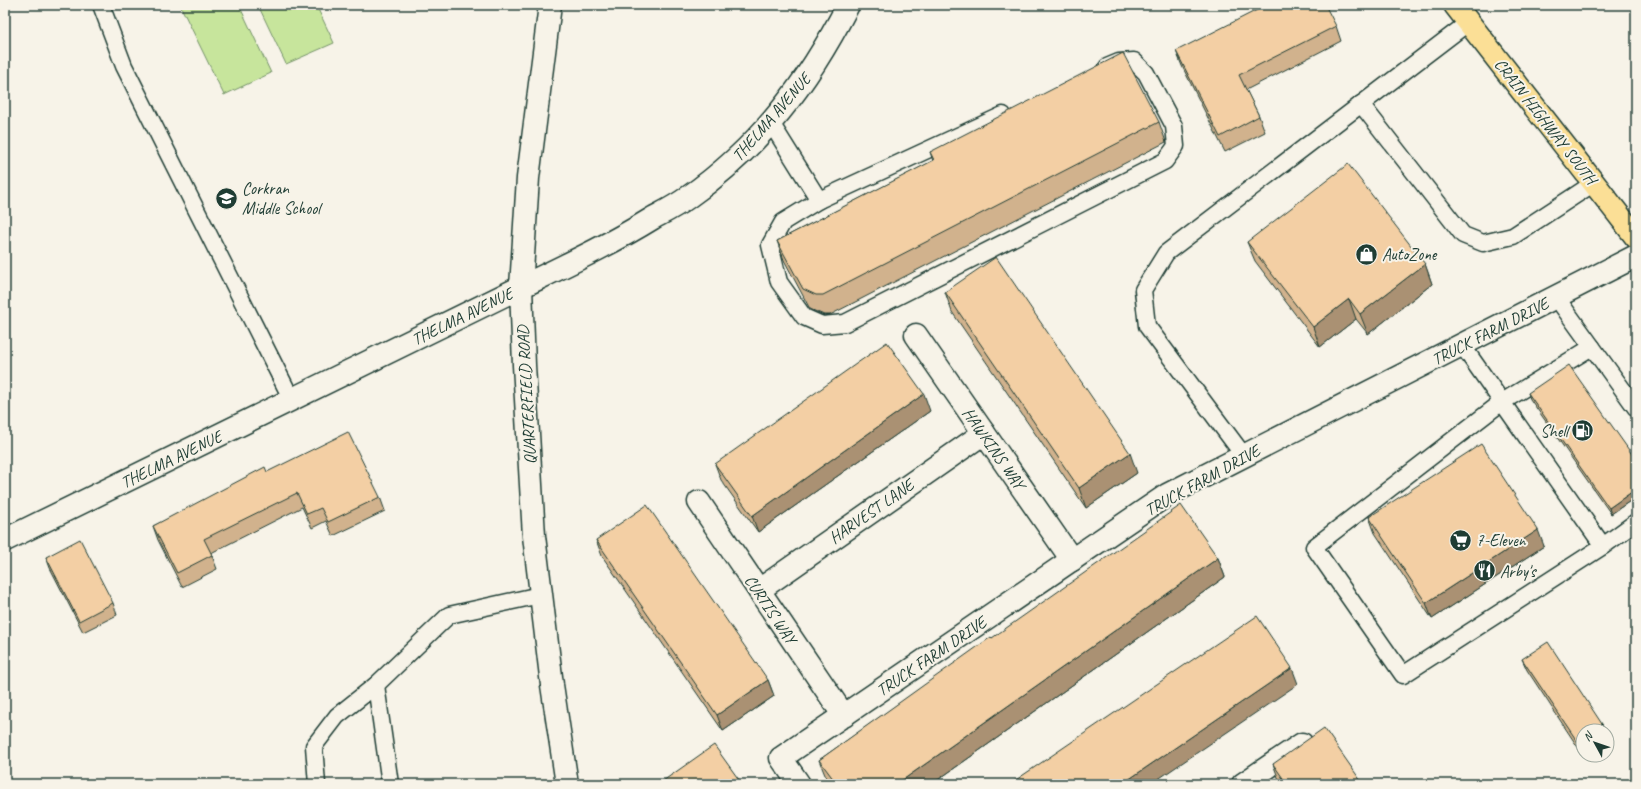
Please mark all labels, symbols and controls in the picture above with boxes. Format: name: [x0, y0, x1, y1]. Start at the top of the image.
street label: CRAIN HIGHWAY SOUTH: [1490, 54, 1603, 190]
street label: THELMA AVENUE: [727, 67, 817, 166]
place label: Corkran Middle School: [242, 178, 323, 219]
school or university icon: Corkran Middle School: [214, 185, 240, 211]
shop icon: AutoZone: [1353, 241, 1379, 267]
place label: AutoZone: [1382, 244, 1438, 265]
street label: THELMA AVENUE: [408, 282, 519, 350]
street label: TRUCK FARM DRIVE: [1428, 292, 1554, 370]
street label: QUARTERFIELD ROAD: [512, 323, 541, 465]
street label: HAWKINS WAY: [958, 403, 1031, 496]
fuel station icon: Shell: [1570, 418, 1596, 444]
place label: Shell: [1540, 421, 1571, 442]
street label: THELMA AVENUE: [117, 425, 228, 493]
street label: TRUCK FARM DRIVE: [1141, 439, 1265, 521]
street label: HARVEST LANE: [825, 473, 919, 548]
supermarket icon: 7-Eleven: [1447, 527, 1473, 553]
place label: 7-Eleven: [1476, 530, 1527, 551]
restaurant icon: Arby's: [1472, 558, 1498, 584]
place label: Arby's: [1500, 561, 1538, 582]
street label: CURTIS WAY: [740, 571, 803, 650]
street label: TRUCK FARM DRIVE: [872, 611, 992, 701]
north arrow: [1575, 723, 1615, 763]
text: N: [1580, 728, 1596, 744]

